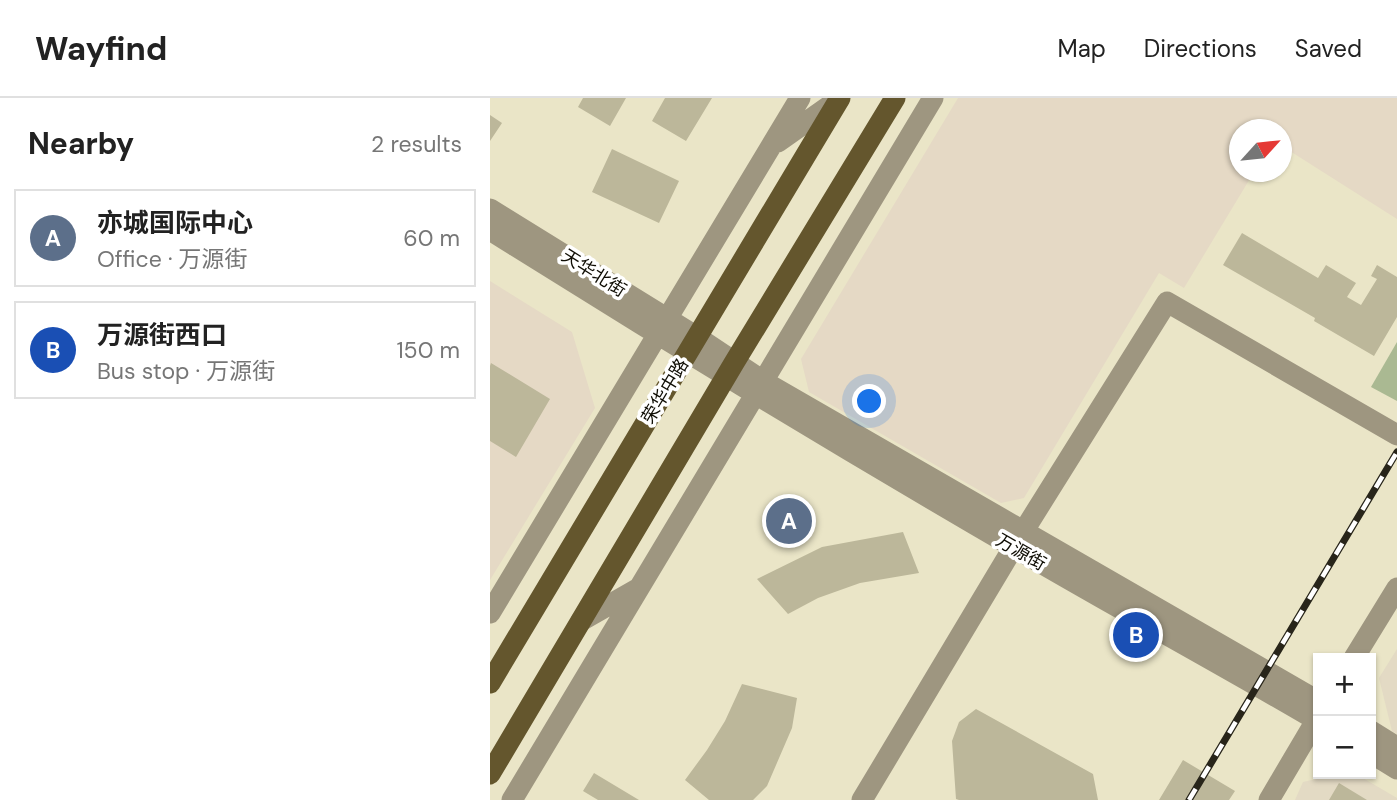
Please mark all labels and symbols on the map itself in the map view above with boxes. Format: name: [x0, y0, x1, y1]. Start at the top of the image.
north arrow: [1229, 119, 1292, 182]
street label: 天华北街: [557, 244, 631, 302]
street label: 荣华中路: [636, 354, 694, 428]
your location: [852, 384, 886, 418]
pin: A: [766, 495, 812, 547]
street label: 万源街: [992, 528, 1050, 576]
pin: B: [1113, 609, 1159, 661]

